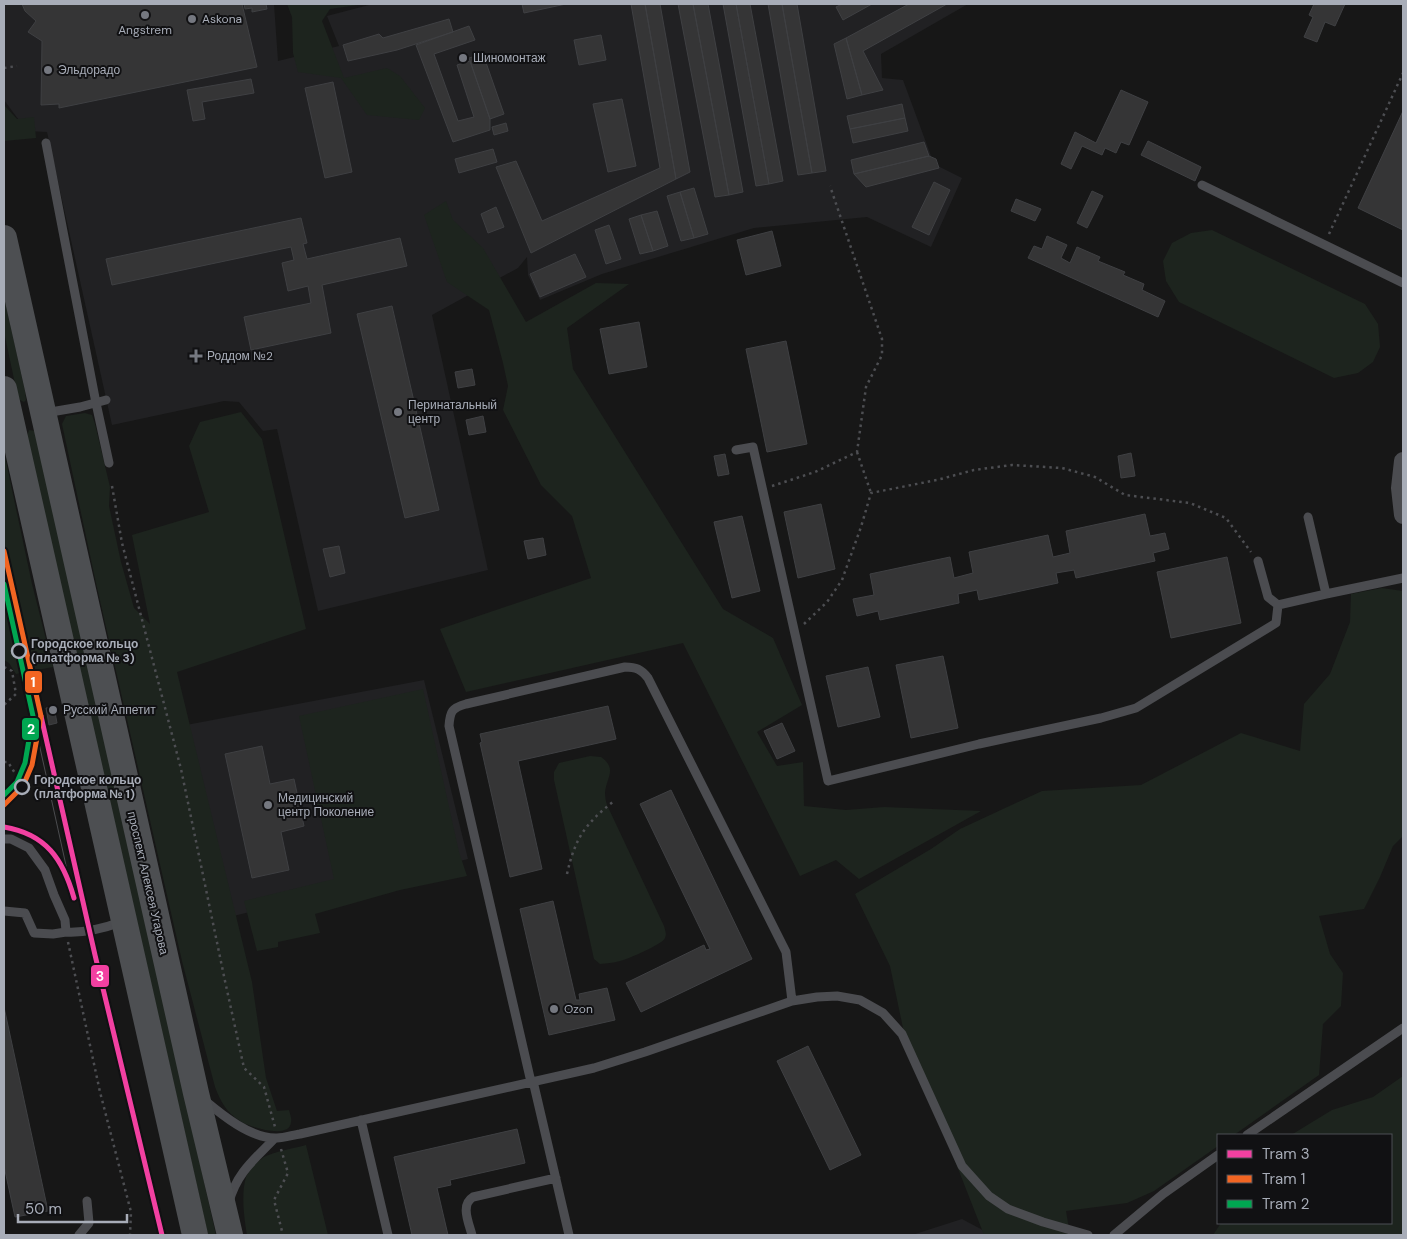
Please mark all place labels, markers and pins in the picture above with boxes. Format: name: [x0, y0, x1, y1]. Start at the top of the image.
marker: Angstrem: [139, 9, 151, 21]
place label: Askona: [202, 11, 242, 27]
marker: Askona: [186, 13, 198, 25]
place label: Angstrem: [118, 22, 172, 38]
place label: Шиномонтаж: [473, 50, 546, 66]
marker: Шиномонтаж: [457, 52, 469, 64]
place label: Эльдорадо: [58, 62, 121, 78]
marker: Эльдорадо: [42, 64, 54, 76]
place label: Роддом №2: [207, 348, 273, 364]
marker: Роддом №2: [189, 349, 203, 363]
place label: Перинатальный центр: [408, 397, 497, 427]
marker: Перинатальный центр: [392, 406, 404, 418]
place label: Городское кольцо (платформа № 3): [31, 636, 138, 666]
marker: Городское кольцо (платформа № 3): [11, 643, 27, 659]
place label: Русский Аппетит: [63, 702, 156, 718]
marker: Русский Аппетит: [47, 704, 59, 716]
place label: Городское кольцо (платформа № 1): [34, 772, 141, 802]
marker: Городское кольцо (платформа № 1): [14, 779, 30, 795]
place label: Медицинский центр Поколение: [278, 790, 375, 820]
marker: Медицинский центр Поколение: [262, 799, 274, 811]
place label: Ozon: [564, 1001, 593, 1017]
marker: Ozon: [548, 1003, 560, 1015]

